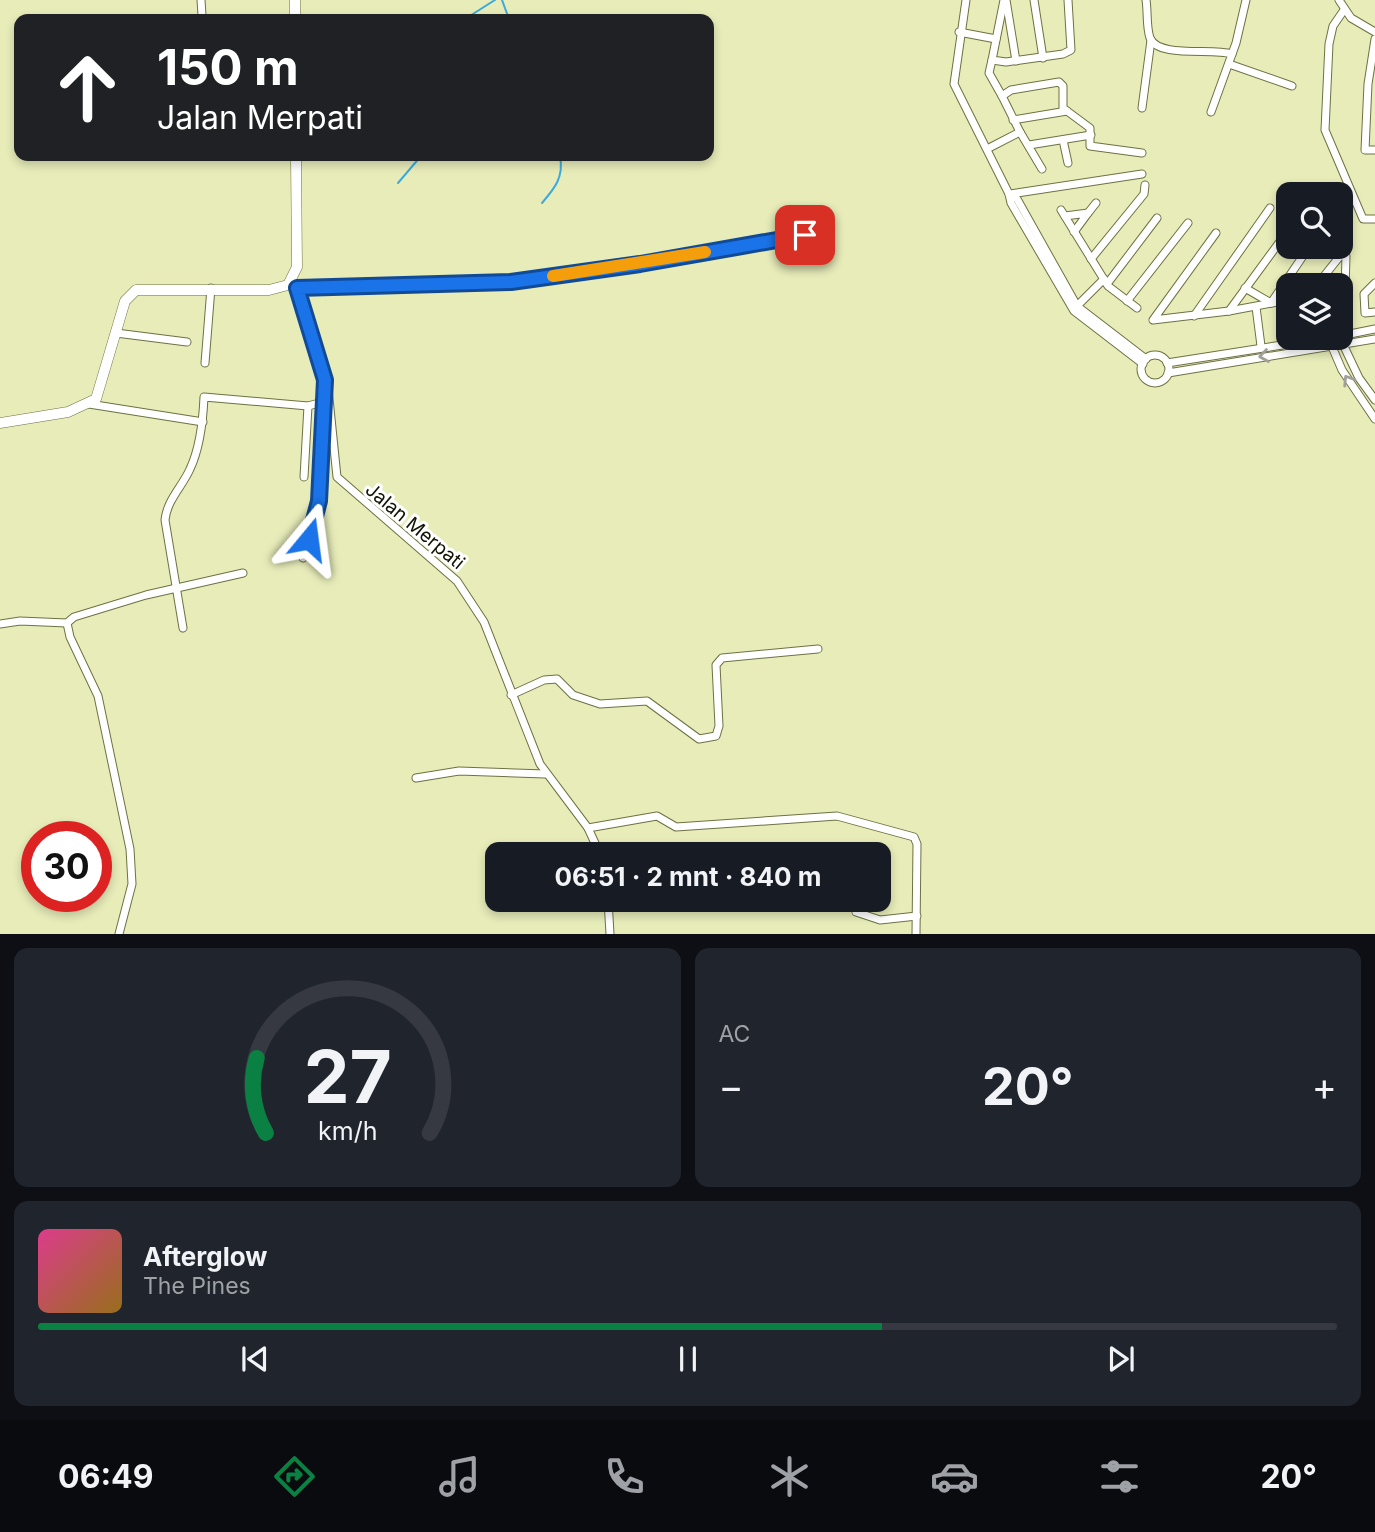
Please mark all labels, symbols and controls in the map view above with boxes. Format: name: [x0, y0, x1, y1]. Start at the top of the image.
text: 150 m: [157, 38, 299, 97]
icon: ahead: [42, 42, 133, 133]
text: Jalan Merpati: [157, 98, 363, 137]
map controls: [1276, 182, 1353, 350]
button: search: [1276, 182, 1353, 259]
pin: [775, 205, 835, 265]
icon: arrive: [786, 216, 824, 254]
button: layers: [1276, 273, 1353, 350]
one-way arrow: [1258, 348, 1270, 363]
one-way arrow: [1344, 375, 1357, 388]
street label: Jalan Merpati: [361, 478, 469, 574]
position arrow: [272, 502, 346, 576]
speed limit sign: 30: [21, 821, 112, 912]
text: 06:51 · 2 mnt · 840 m: [555, 861, 821, 892]
text: AC: [719, 1020, 750, 1048]
text: 27: [303, 1033, 391, 1122]
text: 20°: [982, 1055, 1074, 1118]
text: −: [719, 1063, 744, 1109]
text: +: [1312, 1063, 1337, 1109]
text: km/h: [318, 1116, 377, 1146]
text: Afterglow: [143, 1241, 267, 1272]
text: The Pines: [143, 1272, 251, 1300]
icon: previous: [236, 1340, 274, 1378]
icon: pause: [669, 1340, 707, 1378]
icon: next: [1102, 1340, 1140, 1378]
icon: directions: [270, 1452, 319, 1501]
icon: music: [435, 1452, 484, 1501]
icon: phone: [600, 1452, 649, 1501]
icon: climate: [765, 1452, 814, 1501]
icon: car: [930, 1452, 979, 1501]
icon: filters: [1095, 1452, 1144, 1501]
text: 06:49: [58, 1457, 154, 1496]
text: 20°: [1260, 1457, 1317, 1496]

